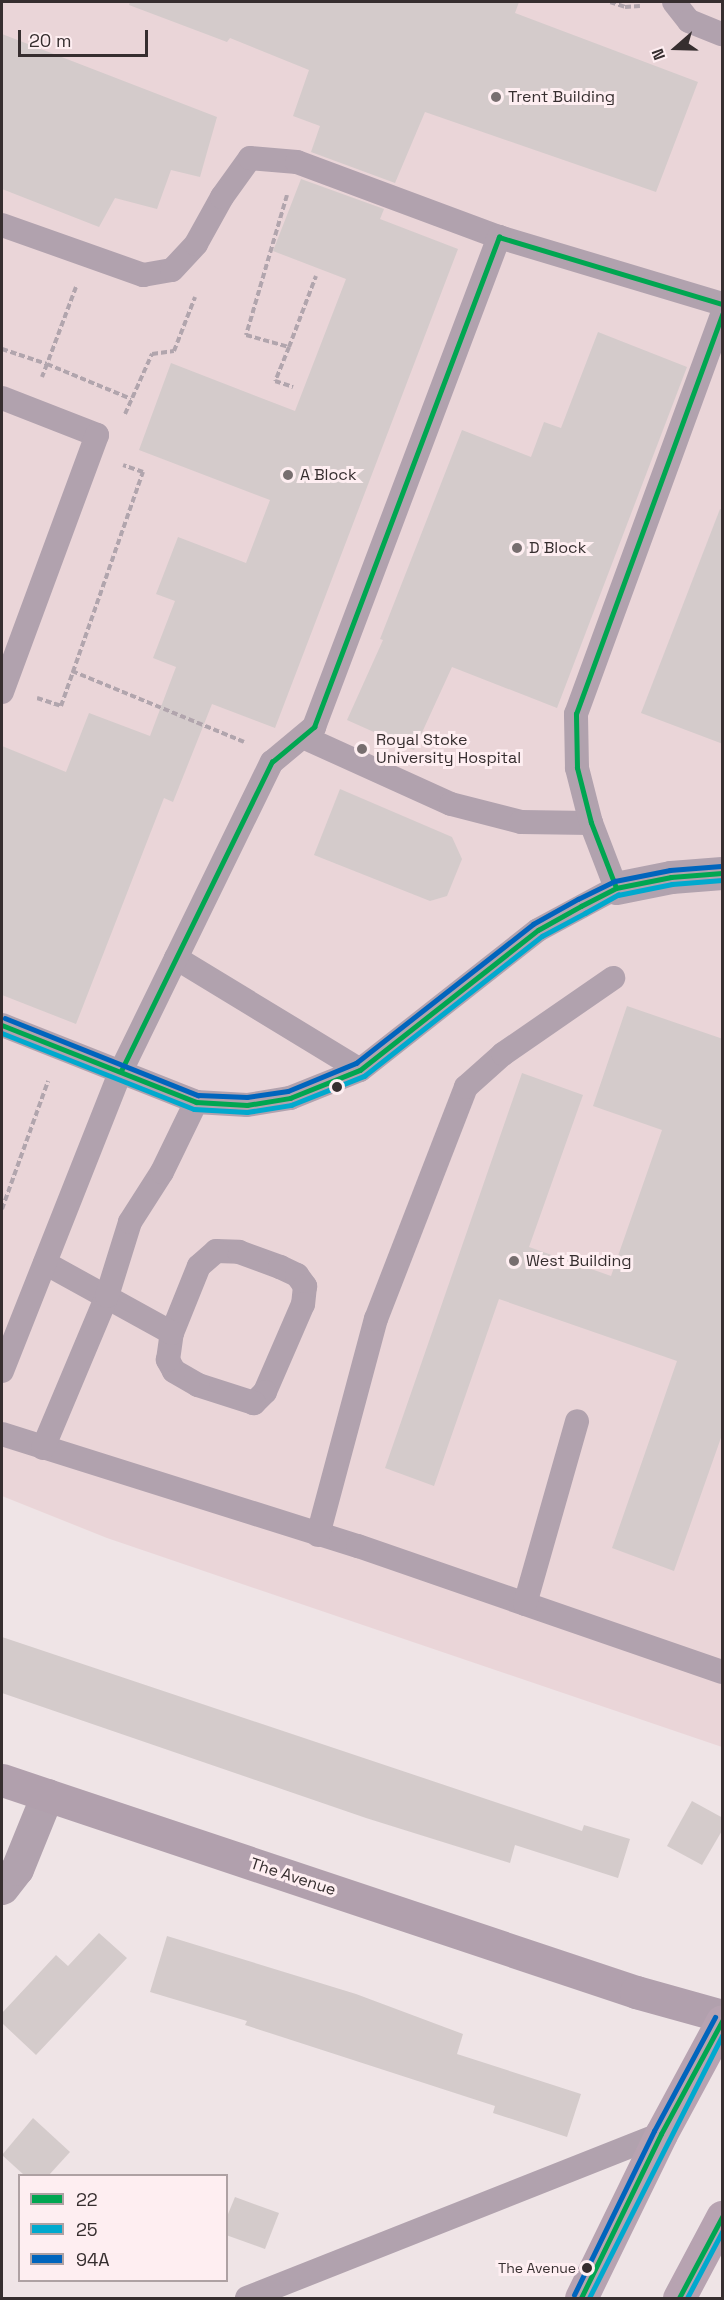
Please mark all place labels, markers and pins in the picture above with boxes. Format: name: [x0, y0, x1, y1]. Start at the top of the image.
place label: Trent Building: [508, 87, 615, 107]
marker: Trent Building: [489, 90, 503, 104]
place label: A Block: [300, 465, 357, 485]
marker: A Block: [281, 468, 295, 482]
place label: D Block: [529, 538, 586, 558]
marker: D Block: [510, 541, 524, 555]
place label: Royal Stoke University Hospital: [376, 730, 521, 768]
marker: Royal Stoke University Hospital: [353, 740, 371, 758]
unlabelled marker: [331, 1081, 343, 1093]
place label: West Building: [526, 1251, 631, 1271]
marker: West Building: [507, 1254, 521, 1268]
place label: The Avenue: [498, 2260, 576, 2276]
marker: The Avenue: [581, 2262, 593, 2274]

